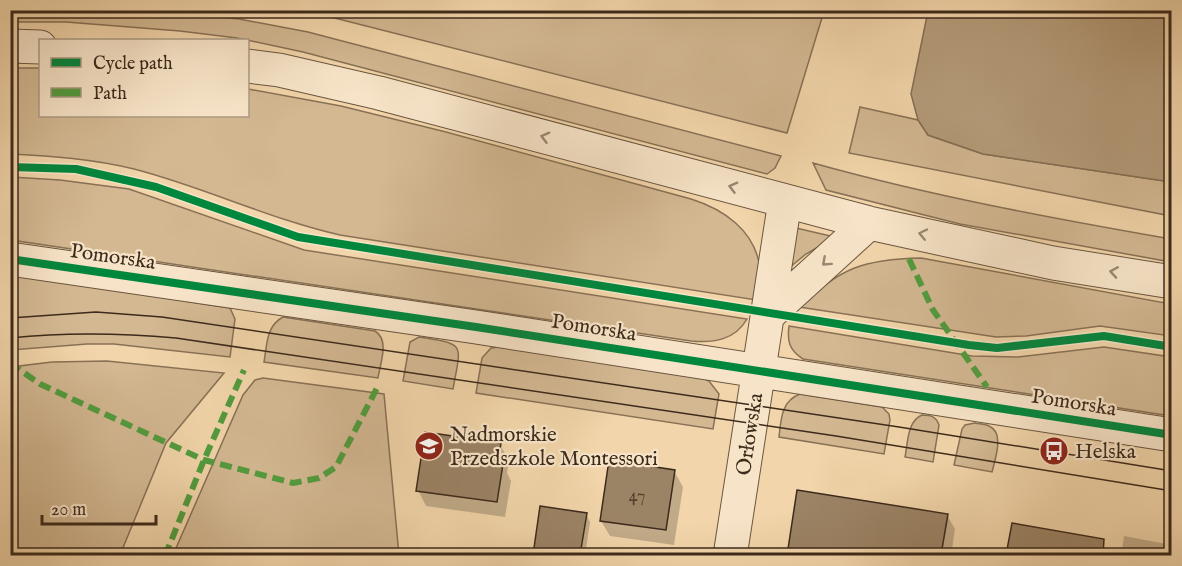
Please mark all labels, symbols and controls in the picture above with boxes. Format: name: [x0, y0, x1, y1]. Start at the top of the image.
legend: [39, 39, 249, 117]
text: Cycle path: [93, 53, 173, 76]
text: Path: [93, 83, 127, 106]
one-way arrow: [540, 132, 551, 144]
one-way arrow: [729, 182, 739, 194]
one-way arrow: [918, 228, 928, 241]
street label: Pomorska: [68, 238, 158, 277]
one-way arrow: [822, 255, 833, 266]
one-way arrow: [1109, 267, 1118, 279]
street label: Pomorska: [549, 308, 639, 349]
street label: Pomorska: [1029, 383, 1119, 424]
street label: Orłowska: [731, 390, 770, 477]
place label: Nadmorskie Przedszkole Montessori: [450, 422, 658, 473]
school or university icon: Nadmorskie Przedszkole Montessori: [413, 430, 445, 462]
bus stop icon: Helska: [1038, 435, 1070, 467]
place label: Helska: [1075, 439, 1137, 466]
house number: 47: [629, 485, 645, 508]
scale bar: [42, 488, 156, 526]
text: 20 m: [51, 499, 86, 522]

